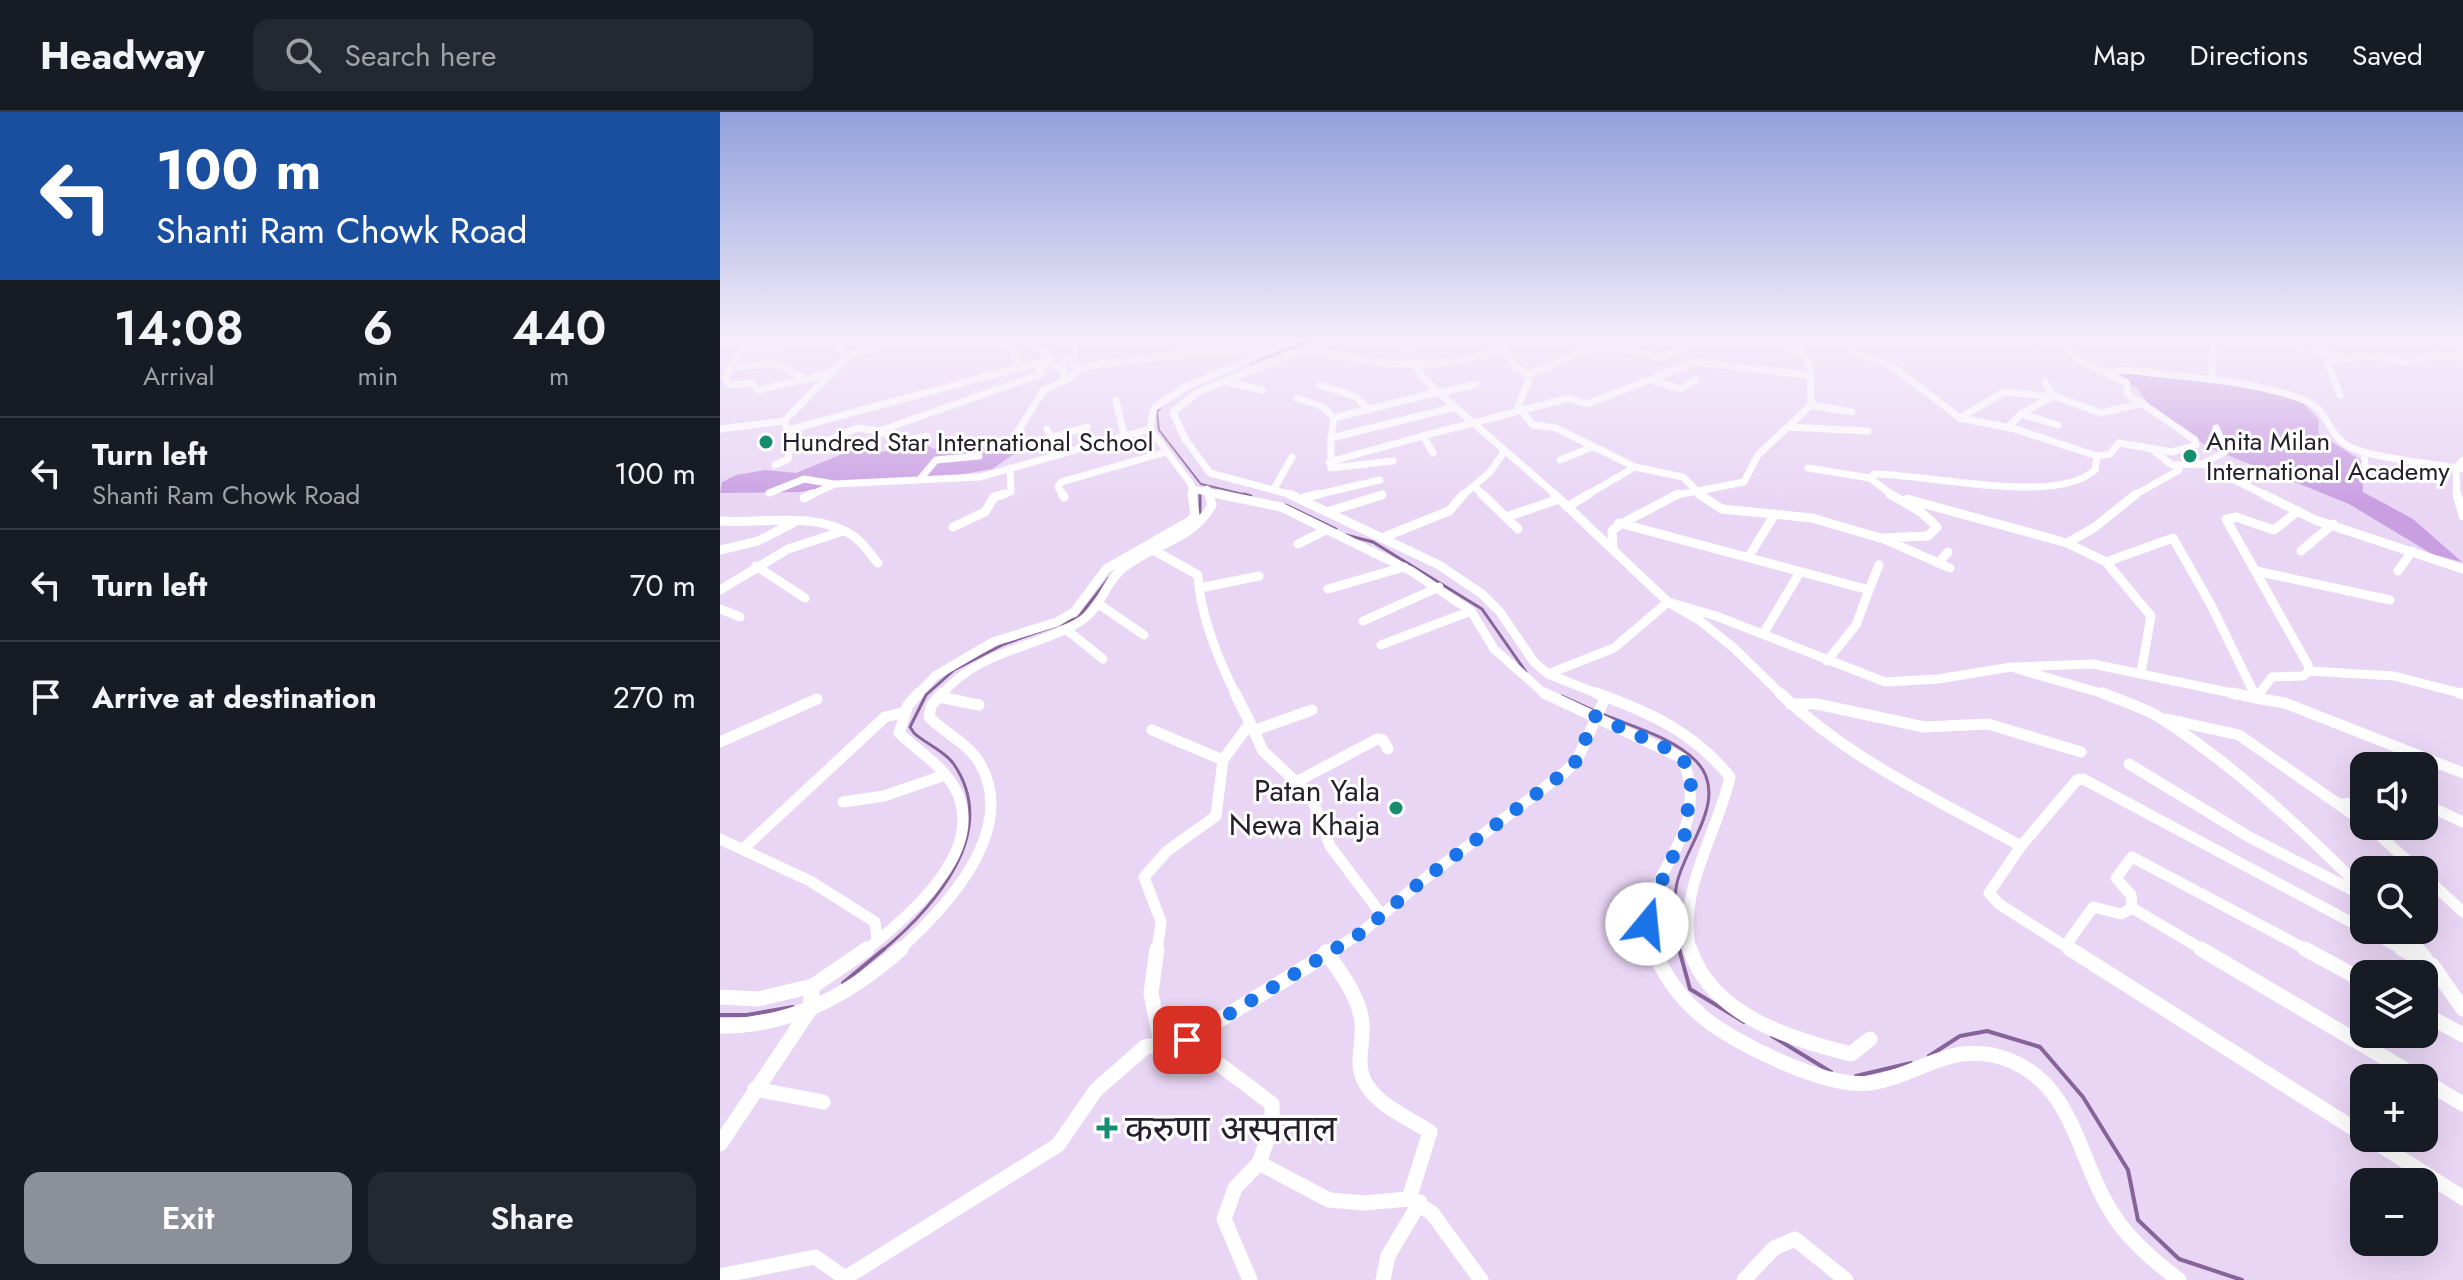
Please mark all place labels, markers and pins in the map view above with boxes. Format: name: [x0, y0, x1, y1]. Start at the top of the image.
place label: Anita Milan International Academy: [2206, 422, 2450, 490]
place label: Hundred Star International School: [782, 423, 1154, 461]
marker: Hundred Star International School: [757, 433, 775, 451]
marker: Anita Milan International Academy: [2181, 447, 2199, 465]
place label: Patan Yala Newa Khaja: [1229, 769, 1380, 846]
marker: Patan Yala Newa Khaja: [1387, 799, 1405, 817]
pin: [1153, 1006, 1221, 1074]
place label: करुणा अस्पताल: [1125, 1102, 1337, 1154]
marker: करुणा अस्पताल: [1096, 1117, 1118, 1139]

